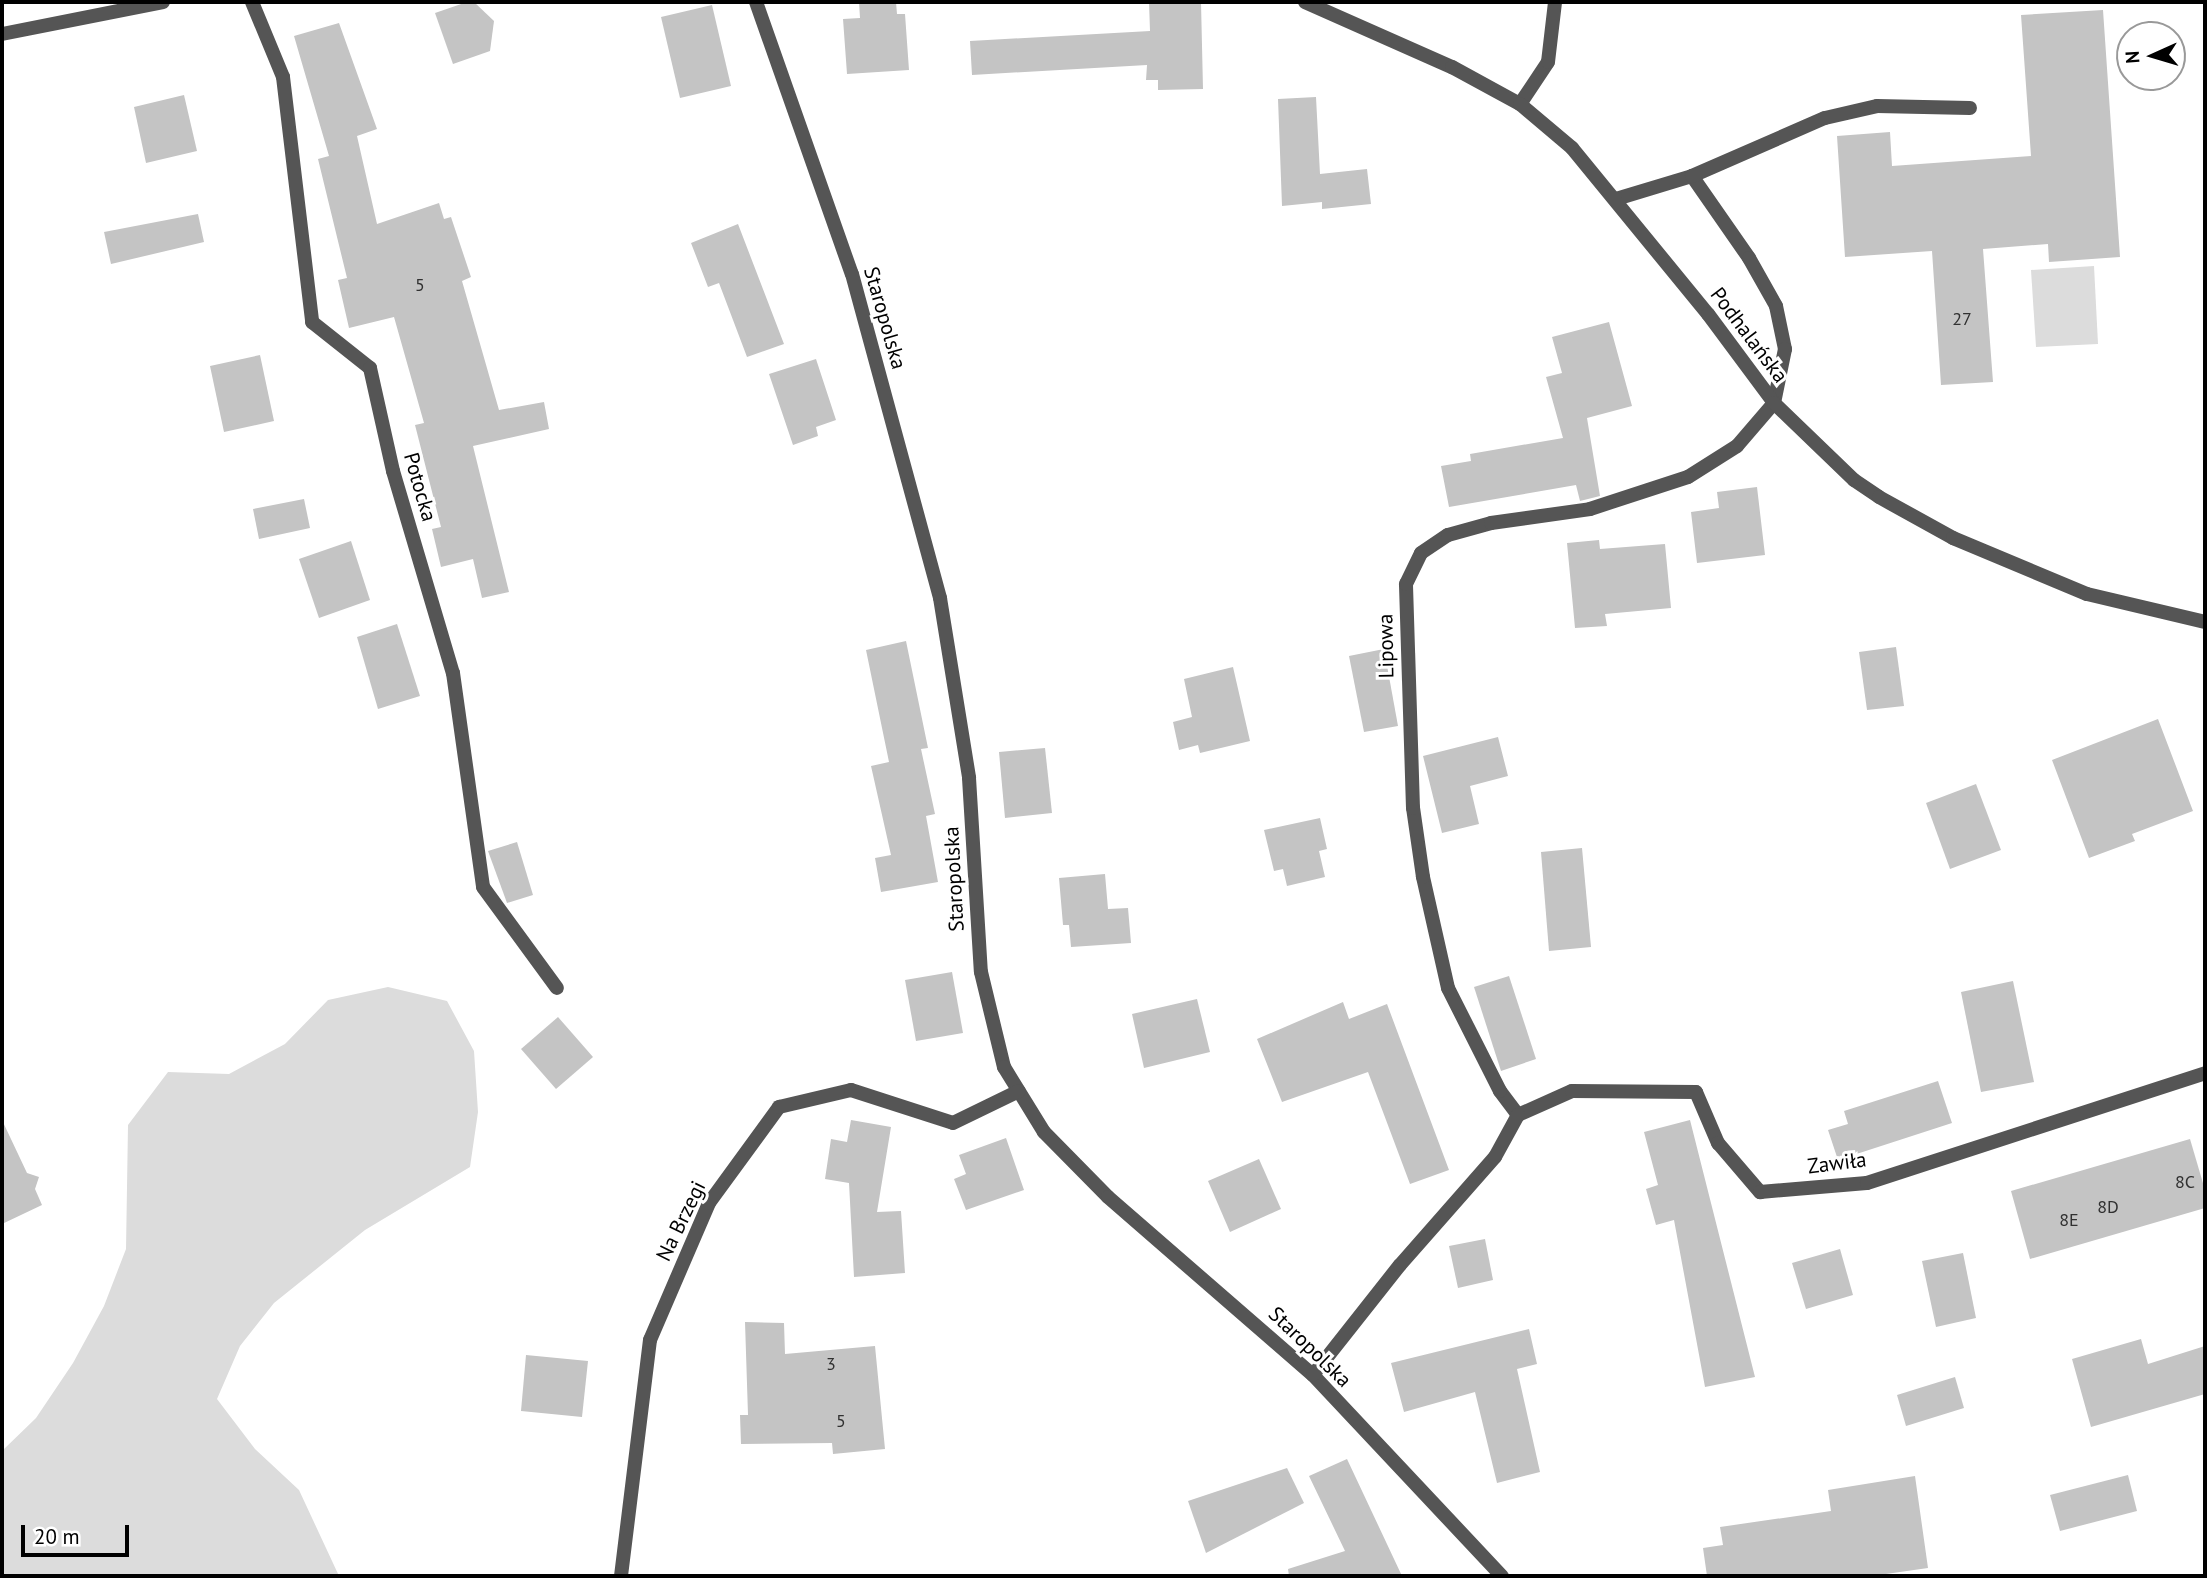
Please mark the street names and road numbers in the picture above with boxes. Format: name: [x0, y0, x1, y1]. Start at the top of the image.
street label: Staropolska: [858, 264, 912, 372]
street label: Podhalańska: [1705, 282, 1793, 388]
street label: Potocka: [398, 450, 442, 524]
street label: Lipowa: [1373, 613, 1399, 679]
street label: Staropolska: [939, 826, 969, 932]
street label: Zawiła: [1806, 1147, 1868, 1179]
street label: Na Brzegi: [651, 1177, 711, 1265]
street label: Staropolska: [1263, 1301, 1357, 1393]

